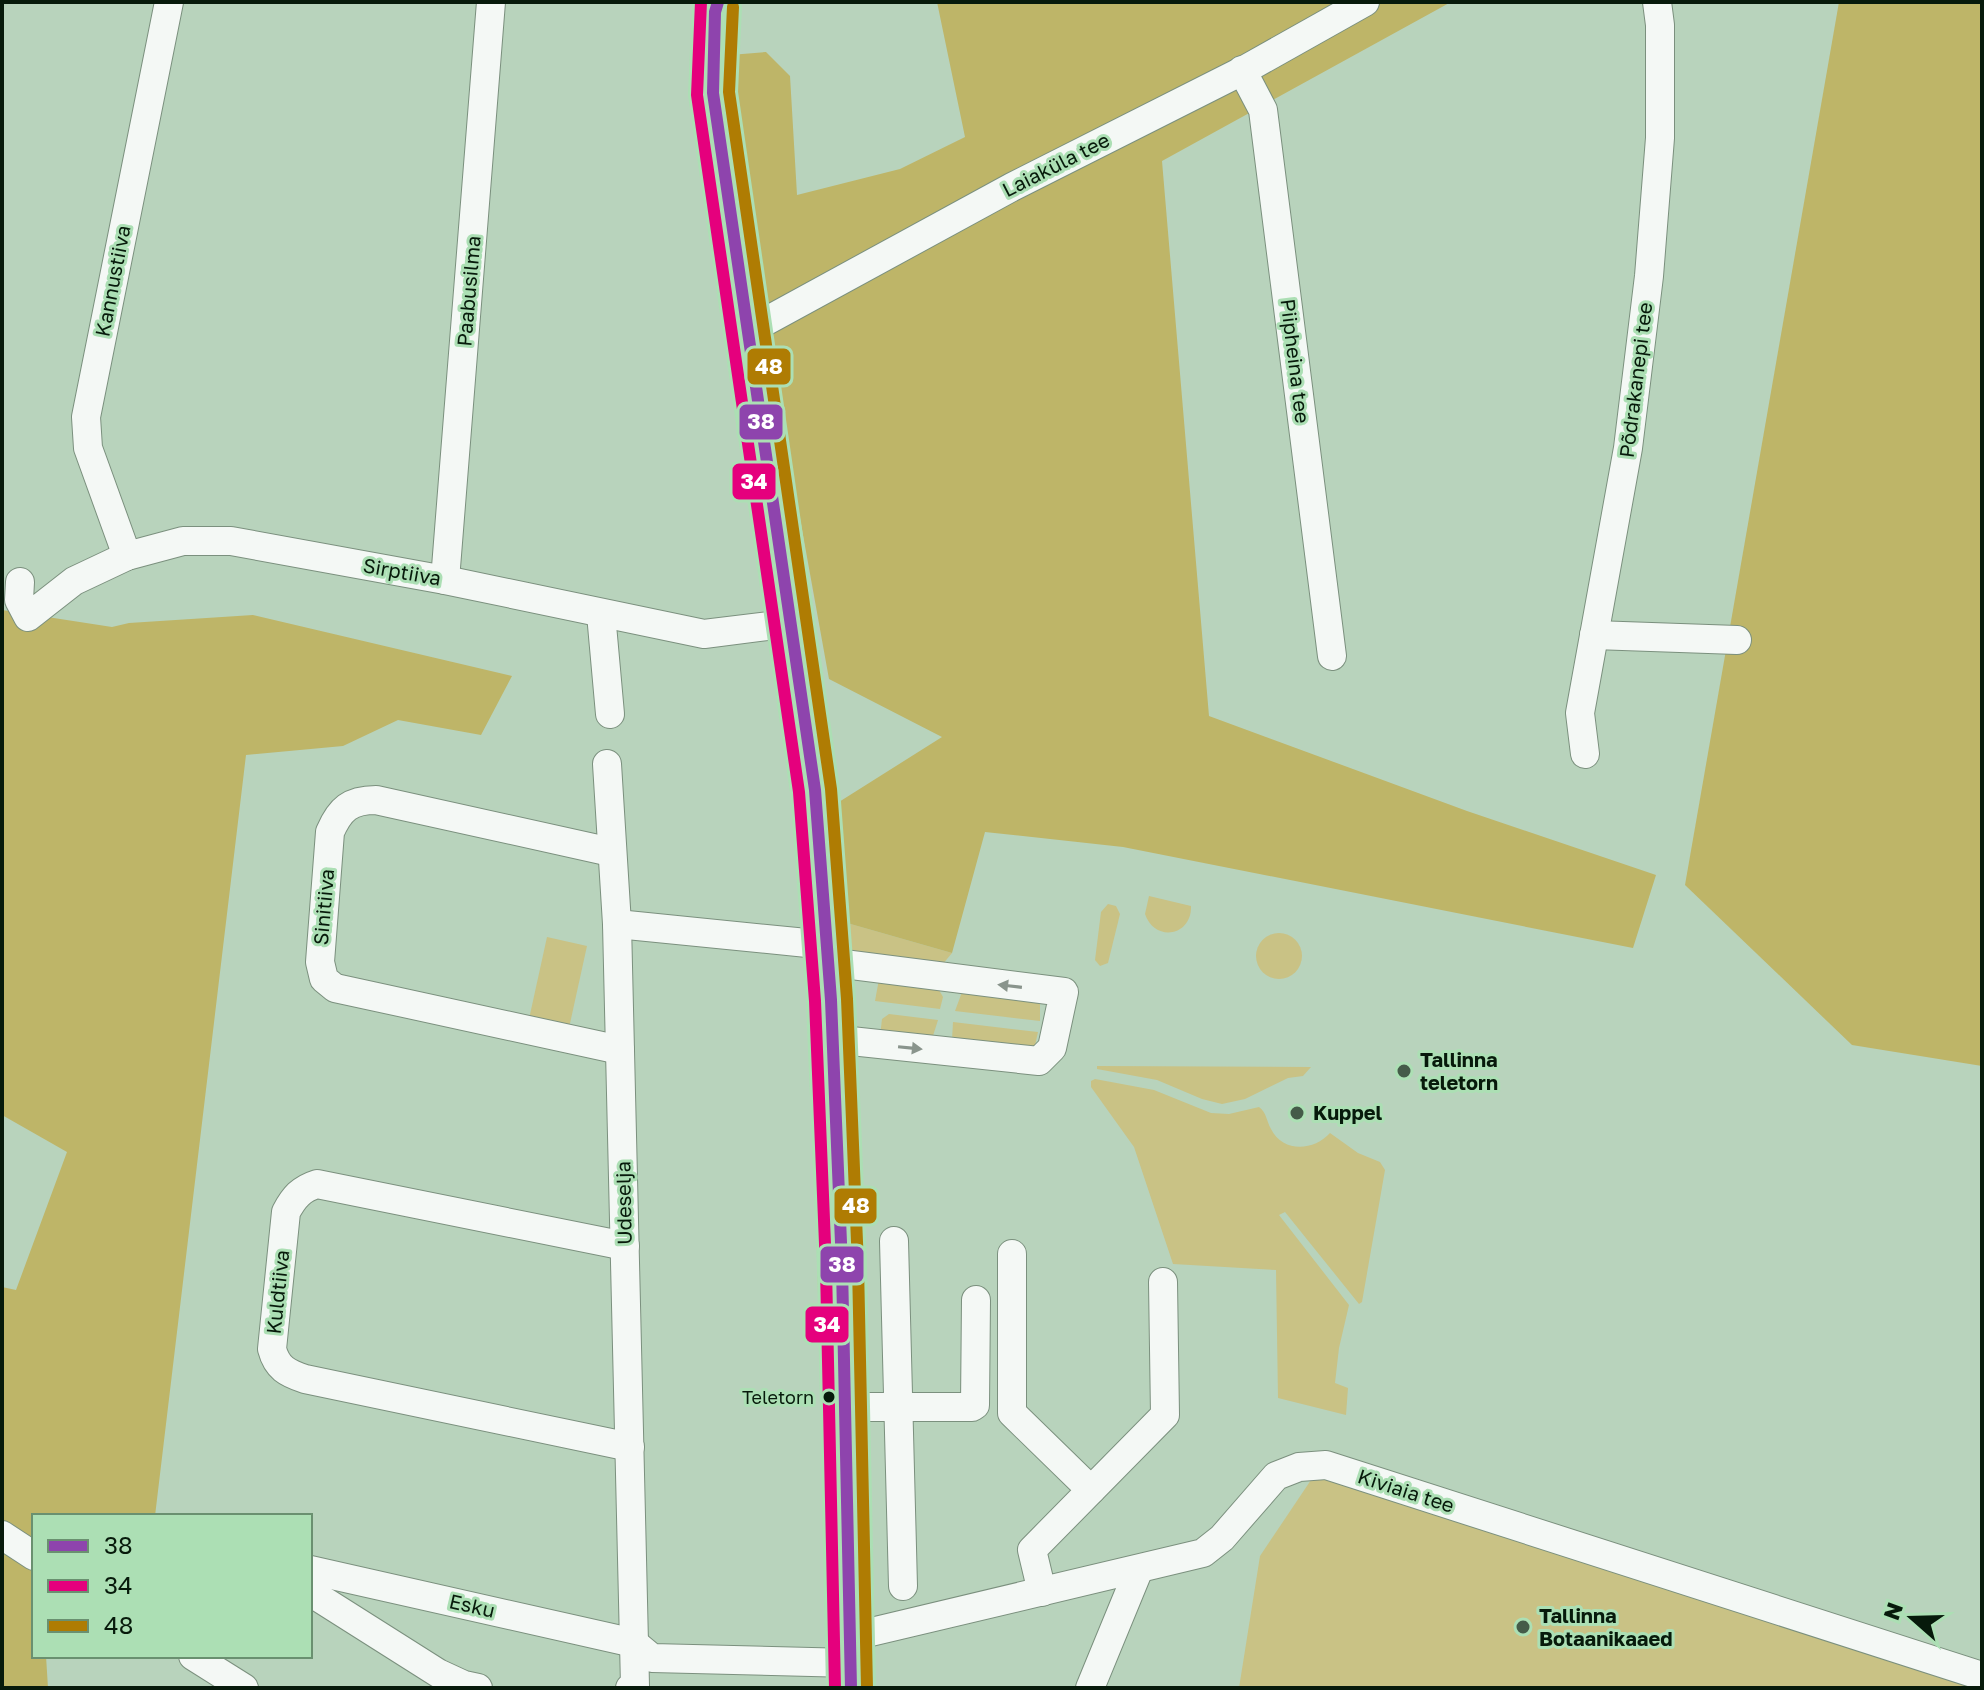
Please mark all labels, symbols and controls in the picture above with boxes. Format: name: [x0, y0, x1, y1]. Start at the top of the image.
street label: Laiaküla tee: [998, 127, 1113, 201]
street label: Kannustiiva: [89, 223, 135, 338]
street label: Paabusilma: [451, 234, 485, 347]
street label: Piipheina tee: [1276, 297, 1316, 424]
street label: Põdrakanepi tee: [1614, 301, 1656, 459]
line badge: 48: [746, 347, 792, 386]
text: 48: [755, 352, 783, 379]
line badge: 38: [738, 403, 784, 441]
text: 38: [747, 407, 775, 434]
line badge: 34: [731, 462, 777, 501]
text: 34: [740, 467, 768, 494]
street label: Sirptiiva: [361, 552, 443, 590]
street label: Sinitiiva: [308, 868, 338, 946]
one-way arrow: [997, 979, 1022, 992]
one-way arrow: [898, 1041, 923, 1054]
place label: Tallinna teletorn: [1420, 1047, 1498, 1094]
marker: Tallinna teletorn: [1395, 1062, 1413, 1080]
place label: Kuppel: [1313, 1100, 1382, 1124]
marker: Kuppel: [1288, 1104, 1306, 1122]
street label: Udeselja: [610, 1161, 636, 1245]
line badge: 48: [833, 1187, 878, 1225]
text: 48: [842, 1191, 870, 1218]
line badge: 38: [819, 1245, 865, 1284]
street label: Kuldtiiva: [261, 1249, 293, 1335]
text: 38: [828, 1250, 856, 1277]
line badge: 34: [804, 1305, 850, 1344]
text: 34: [813, 1310, 841, 1337]
place label: Teletorn: [742, 1386, 814, 1408]
marker: Teletorn: [821, 1389, 837, 1405]
street label: Kiviaia tee: [1355, 1463, 1458, 1517]
legend: [32, 1514, 312, 1658]
text: 38: [104, 1530, 133, 1559]
text: 34: [104, 1570, 133, 1599]
north arrow: [1872, 1578, 1952, 1658]
street label: Esku: [447, 1588, 497, 1622]
text: N: [1877, 1599, 1908, 1623]
place label: Tallinna Botaanikaaed: [1539, 1603, 1672, 1650]
text: 48: [104, 1610, 133, 1639]
marker: Tallinna Botaanikaaed: [1514, 1618, 1532, 1636]

